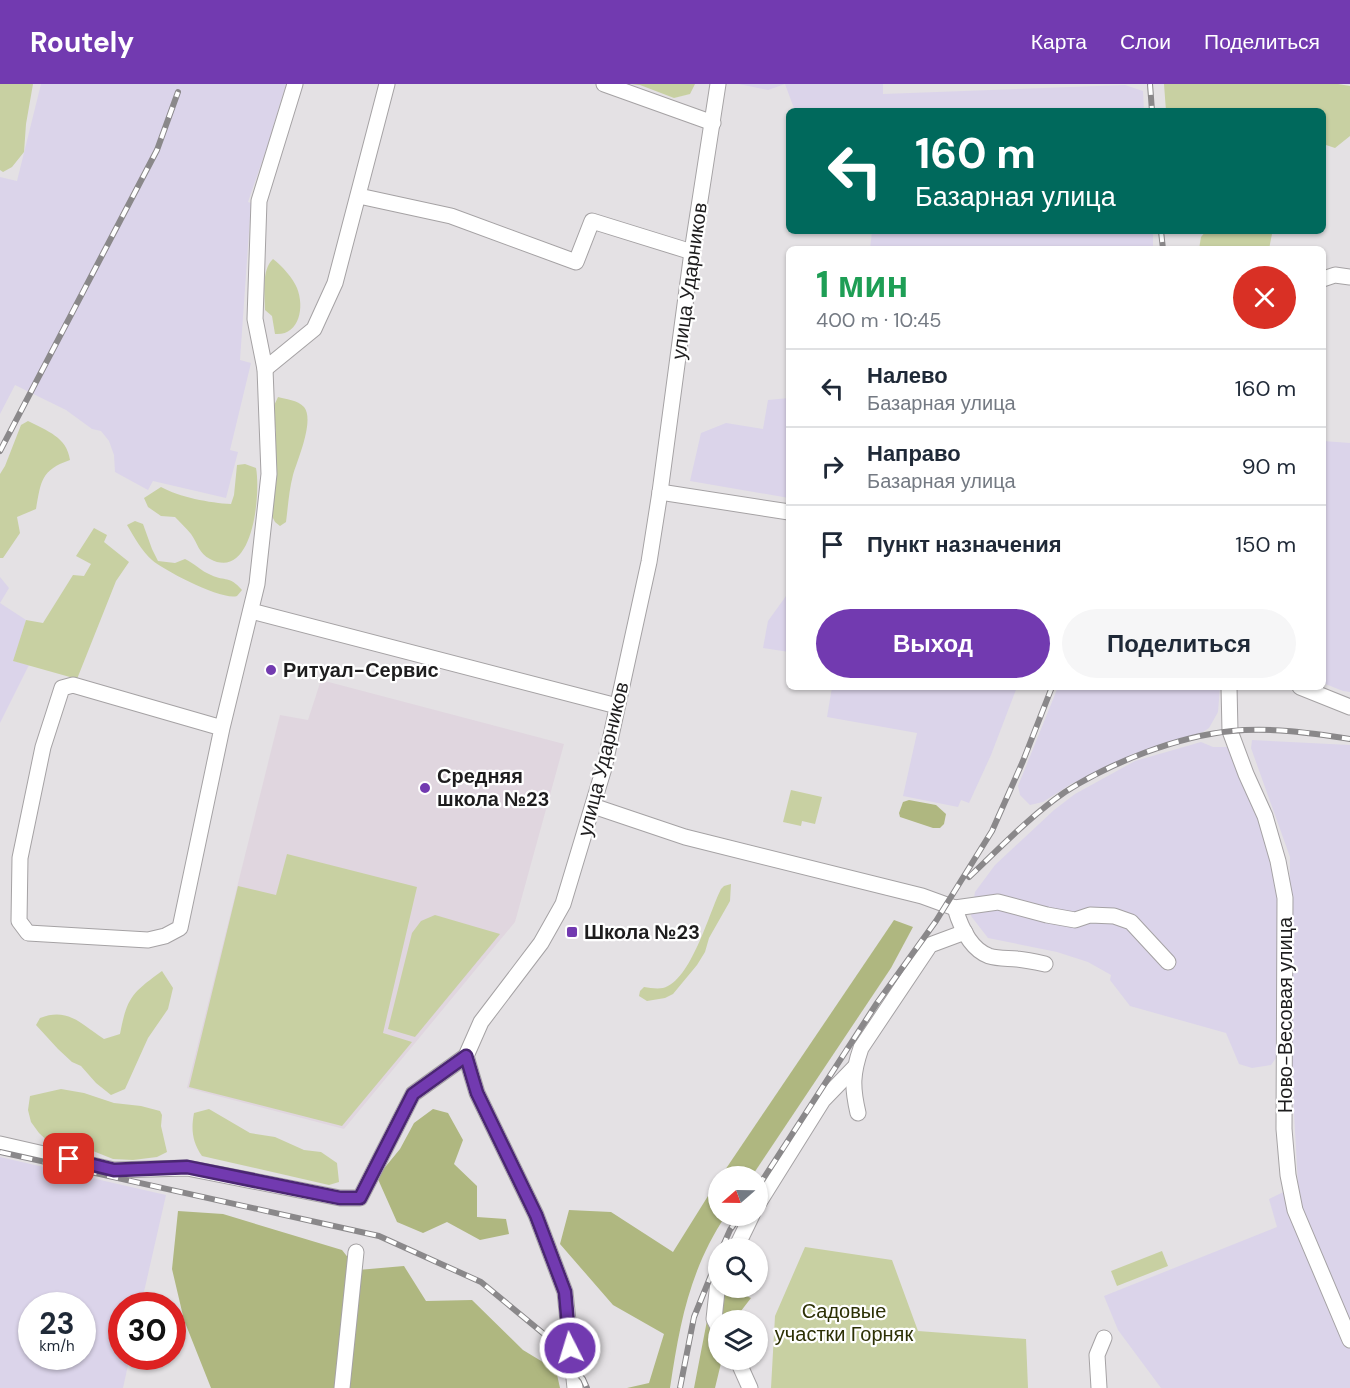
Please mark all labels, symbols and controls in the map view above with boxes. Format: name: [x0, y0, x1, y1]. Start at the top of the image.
text: Routely: [30, 24, 134, 61]
text: Карта: [1031, 28, 1087, 56]
text: Слои: [1120, 28, 1171, 56]
text: Поделиться: [1204, 28, 1320, 56]
text: 160 m: [915, 126, 1036, 181]
icon: left: [816, 132, 894, 210]
text: Базарная улица: [915, 179, 1116, 214]
street label: улица Ударников: [665, 201, 713, 361]
text: 1 мин: [816, 261, 908, 308]
button: close: [1233, 266, 1296, 329]
text: 400 m · 10:45: [816, 307, 942, 333]
text: Налево: [867, 361, 948, 390]
icon: left: [816, 372, 849, 405]
text: 160 m: [1235, 374, 1296, 403]
text: Базарная улица: [867, 390, 1016, 416]
text: Направо: [867, 439, 961, 468]
icon: right: [816, 450, 849, 483]
text: 90 m: [1242, 452, 1296, 481]
text: Базарная улица: [867, 468, 1016, 494]
icon: arrive: [816, 528, 849, 561]
text: Пункт назначения: [867, 530, 1062, 559]
text: 150 m: [1235, 530, 1296, 559]
button: Выход: [816, 609, 1050, 678]
button: Поделиться: [1062, 609, 1296, 678]
place label: Ритуал-Сервис: [283, 657, 439, 683]
marker: Ритуал-Сервис: [264, 663, 278, 677]
street label: улица Ударников: [571, 679, 635, 839]
place label: Средняя школа №23: [437, 763, 550, 812]
marker: Средняя школа №23: [418, 781, 432, 795]
street label: Ново-Весовая улица: [1272, 916, 1298, 1113]
place label: Школа №23: [584, 919, 700, 945]
marker: Школа №23: [565, 925, 579, 939]
pin: [43, 1133, 94, 1184]
icon: arrive: [52, 1142, 85, 1175]
north arrow: [708, 1166, 768, 1226]
map controls: [708, 1166, 768, 1370]
button: search: [708, 1238, 768, 1298]
speed limit sign: 30: [108, 1292, 186, 1370]
park label: Садовые участки Горняк: [775, 1298, 913, 1347]
text: 23: [39, 1304, 75, 1343]
button: layers: [708, 1310, 768, 1370]
position arrow: [538, 1316, 602, 1380]
text: km/h: [39, 1336, 75, 1356]

